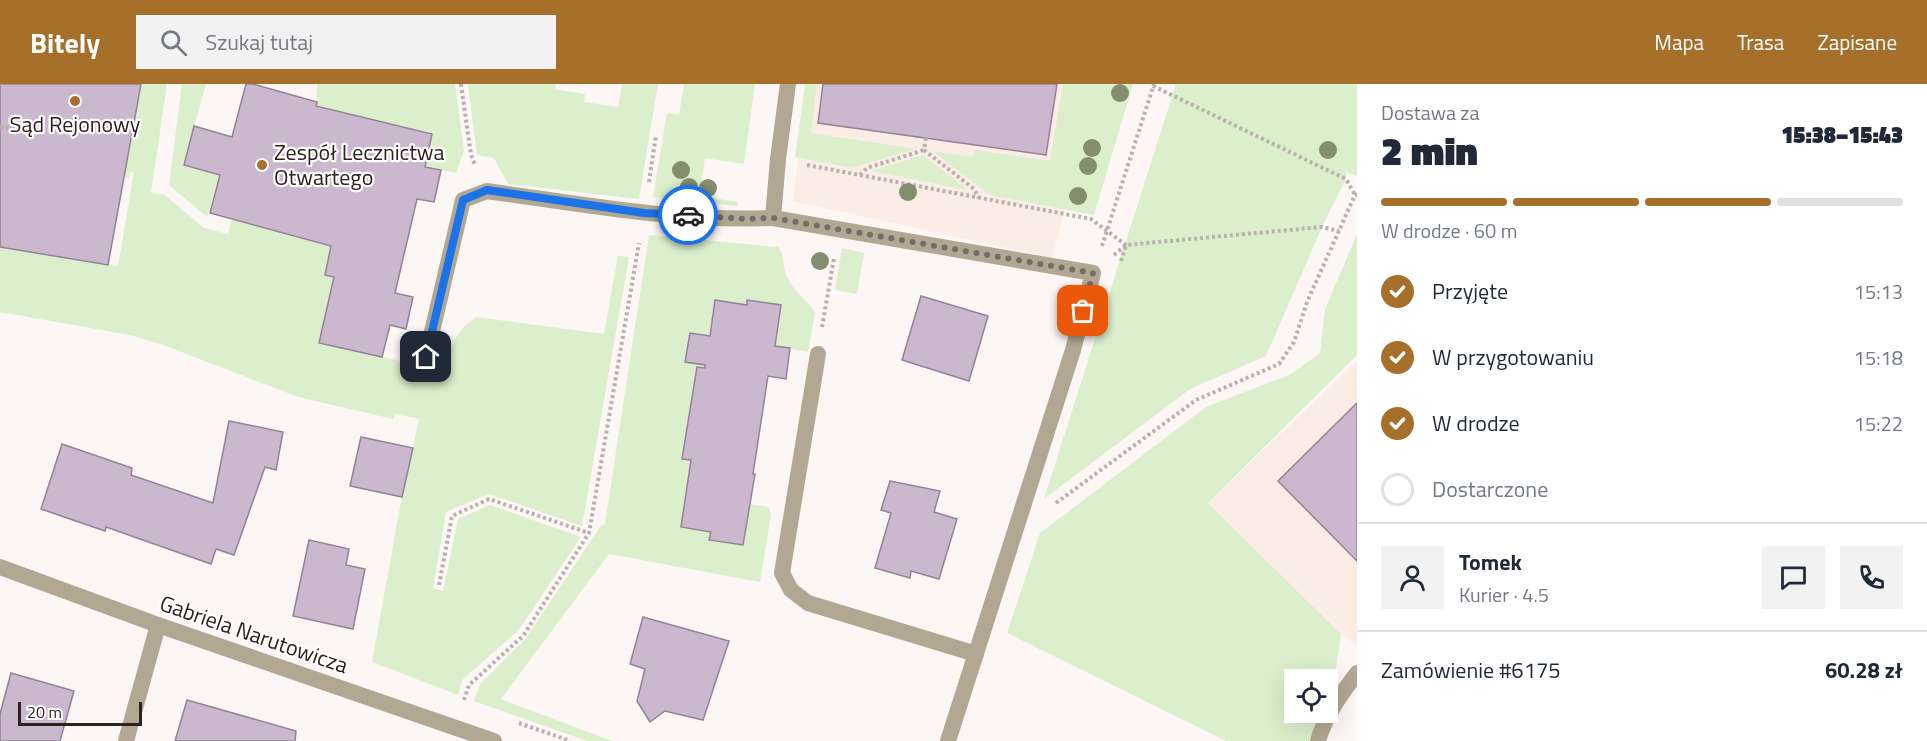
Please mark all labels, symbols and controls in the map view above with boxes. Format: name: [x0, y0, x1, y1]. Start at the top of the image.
search box: [136, 15, 556, 69]
text: Bitely: [30, 21, 100, 64]
text: Szukaj tutaj: [205, 25, 313, 59]
icon: search: [157, 26, 190, 59]
text: Mapa: [1654, 26, 1704, 58]
text: Trasa: [1737, 26, 1784, 58]
text: Zapisane: [1817, 26, 1897, 58]
marker: Sąd Rejonowy: [68, 94, 82, 108]
text: Dostawa za: [1381, 97, 1479, 128]
place label: Sąd Rejonowy: [9, 107, 141, 141]
text: 15:38–15:43: [1781, 118, 1903, 152]
text: 2 min: [1381, 121, 1478, 180]
place label: Zespół Lecznictwa Otwartego: [274, 135, 445, 194]
marker: Zespół Lecznictwa Otwartego: [255, 158, 269, 172]
courier: [658, 185, 718, 245]
icon: car: [672, 199, 705, 232]
text: W drodze · 60 m: [1381, 215, 1517, 246]
text: Przyjęte: [1432, 274, 1508, 308]
icon: check: [1381, 275, 1414, 308]
text: 15:13: [1854, 276, 1903, 307]
pin: [1057, 285, 1108, 336]
icon: bag: [1066, 294, 1099, 327]
pin: [400, 331, 451, 382]
icon: home: [409, 340, 442, 373]
text: W przygotowaniu: [1432, 340, 1594, 374]
icon: check: [1381, 341, 1414, 374]
text: 15:18: [1854, 342, 1903, 373]
text: W drodze: [1432, 406, 1520, 440]
icon: check: [1381, 407, 1414, 440]
text: 15:22: [1854, 408, 1903, 439]
text: Dostarczone: [1432, 472, 1548, 506]
text: Tomek: [1459, 545, 1522, 579]
button: person: [1381, 546, 1444, 609]
button: chat: [1762, 546, 1825, 609]
button: phone: [1840, 546, 1903, 609]
text: Kurier · 4.5: [1459, 579, 1549, 610]
street label: Gabriela Narutowicza: [155, 586, 353, 682]
text: Zamówienie #6175: [1381, 653, 1561, 687]
text: 60.28 zł: [1825, 653, 1903, 687]
map controls: [1284, 669, 1338, 723]
button: locate: [1284, 669, 1338, 723]
scale bar: [18, 699, 142, 726]
text: 20 m: [27, 700, 62, 724]

